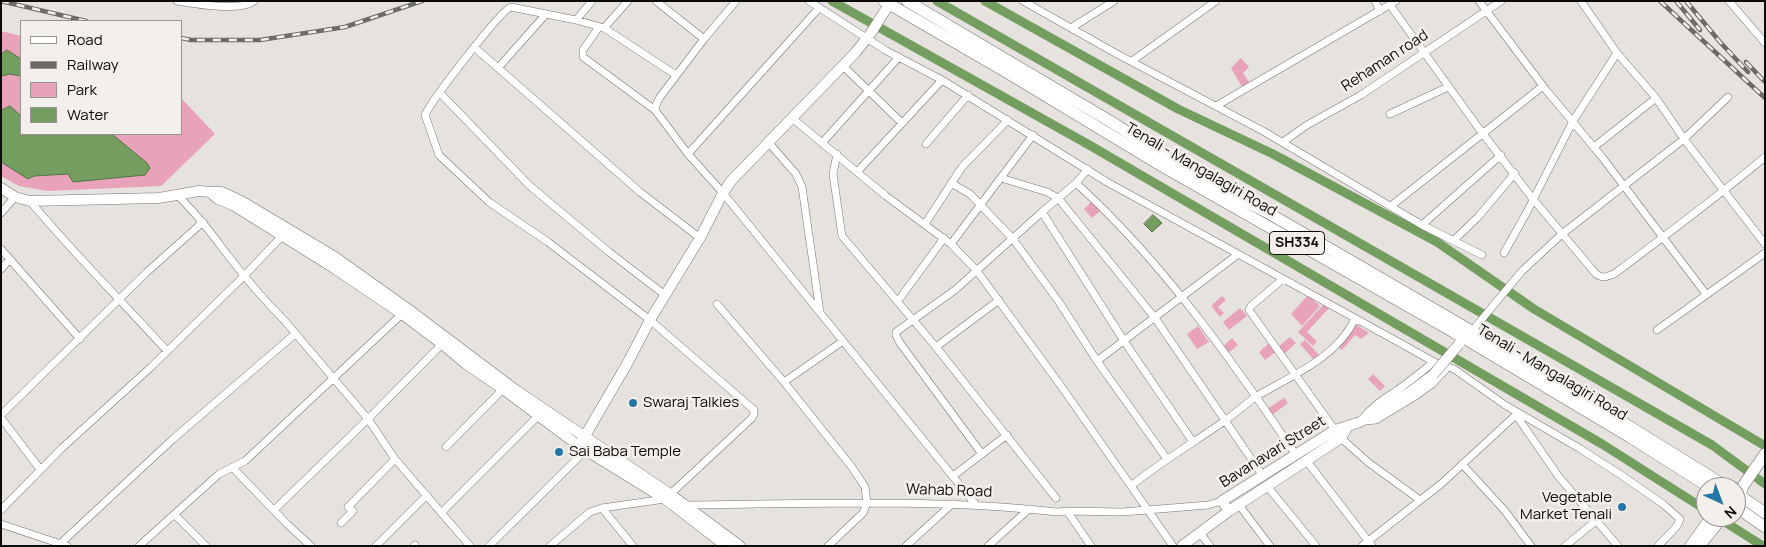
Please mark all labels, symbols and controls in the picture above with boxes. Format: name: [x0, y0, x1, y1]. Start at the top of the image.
legend: [20, 20, 182, 135]
street label: Rehaman road: [1338, 26, 1432, 96]
text: Road: [67, 29, 103, 50]
text: Railway: [67, 54, 119, 75]
text: Park: [67, 79, 97, 100]
text: Water: [67, 104, 109, 125]
street label: Tenali - Mangalagiri Road: [1122, 119, 1280, 221]
road number: SH334: [1270, 232, 1324, 254]
street label: Tenali - Mangalagiri Road: [1474, 321, 1630, 425]
place label: Swaraj Talkies: [643, 394, 739, 412]
marker: Swaraj Talkies: [627, 397, 639, 409]
street label: Bavanavari Street: [1217, 412, 1329, 492]
place label: Sai Baba Temple: [569, 443, 681, 461]
marker: Sai Baba Temple: [553, 446, 565, 458]
north arrow: [1696, 477, 1746, 527]
street label: Wahab Road: [906, 480, 992, 502]
place label: Vegetable Market Tenali: [1520, 489, 1612, 524]
marker: Vegetable Market Tenali: [1616, 501, 1628, 513]
text: N: [1721, 502, 1741, 523]

